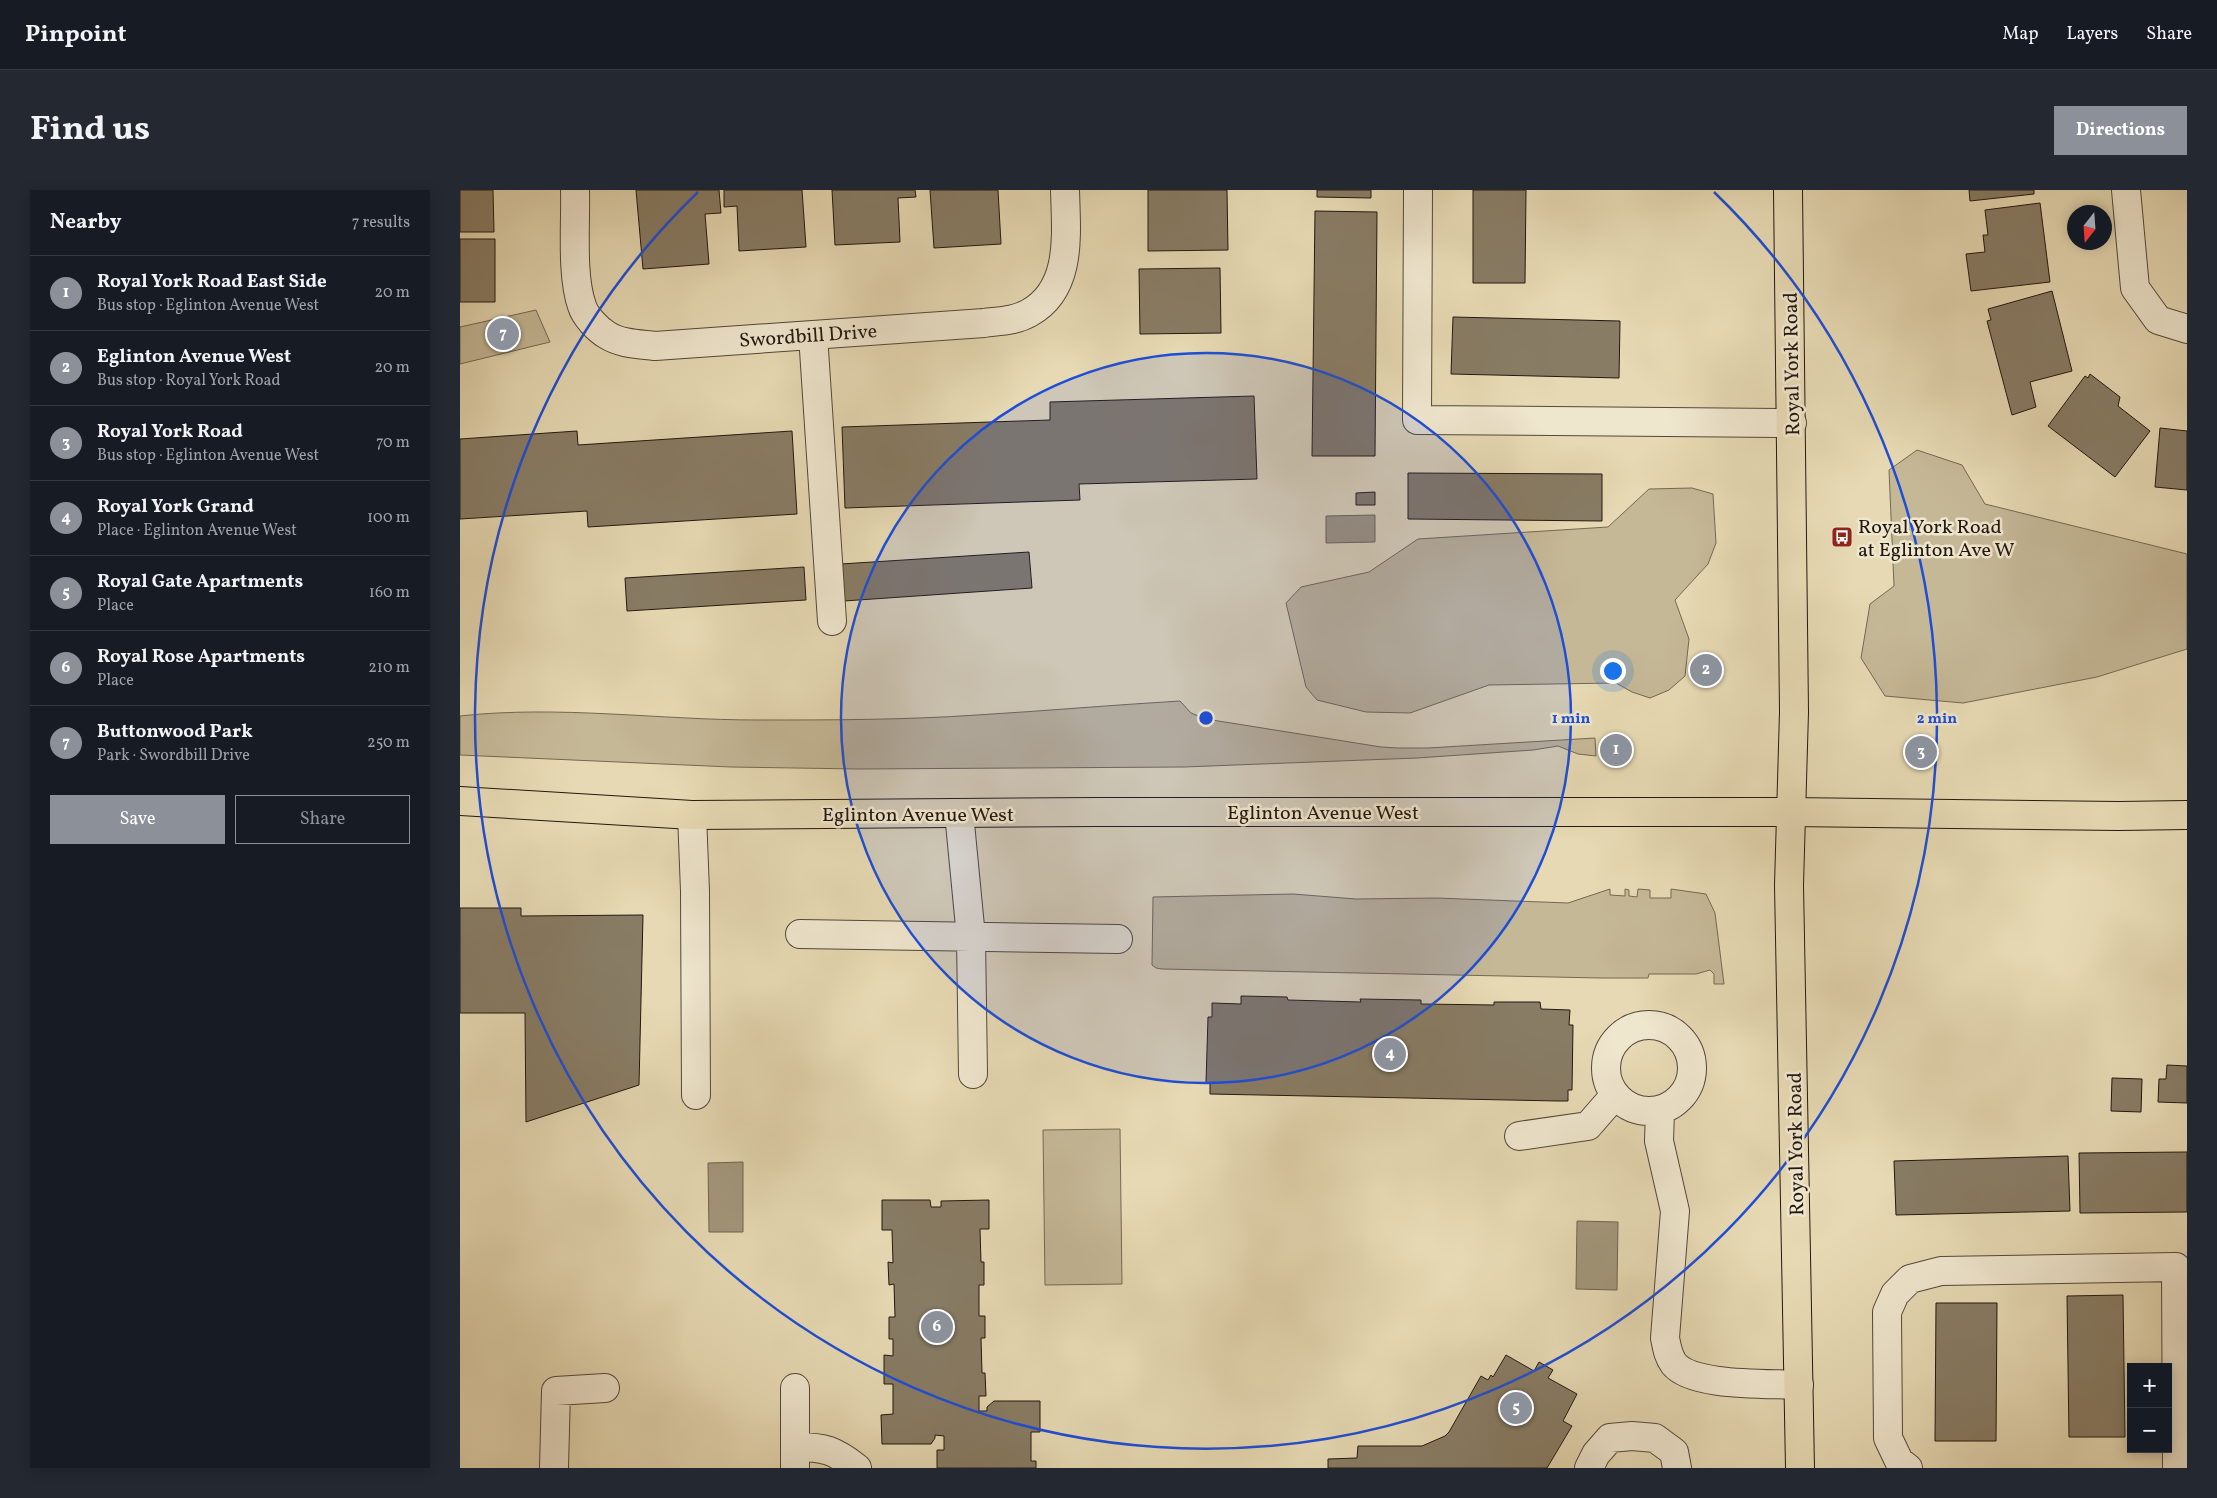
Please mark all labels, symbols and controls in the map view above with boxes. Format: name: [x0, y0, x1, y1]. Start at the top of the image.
text: Pinpoint: [25, 18, 127, 52]
text: Map: [2002, 22, 2038, 47]
text: Layers: [2066, 22, 2118, 47]
text: Share: [2146, 22, 2192, 47]
text: Find us: [30, 106, 150, 154]
button: Directions: [2054, 106, 2187, 155]
north arrow: [2067, 205, 2112, 250]
text: Nearby: [50, 208, 121, 237]
text: 7 results: [352, 212, 410, 234]
text: Royal York Road East Side: [97, 269, 327, 295]
text: 1: [63, 282, 69, 304]
text: 20 m: [375, 282, 410, 304]
street label: Royal York Road: [1778, 292, 1808, 436]
text: Bus stop · Eglinton Avenue West: [97, 295, 319, 317]
pin: 7: [487, 315, 519, 353]
street label: Swordbill Drive: [738, 318, 878, 356]
text: Eglinton Avenue West: [97, 344, 291, 370]
text: 2: [62, 357, 70, 379]
text: 20 m: [375, 357, 410, 379]
text: Bus stop · Royal York Road: [97, 370, 281, 392]
text: Royal York Road: [97, 419, 243, 445]
text: 3: [62, 432, 70, 454]
text: 70 m: [376, 432, 410, 454]
text: Bus stop · Eglinton Avenue West: [97, 445, 319, 467]
text: Royal York Grand: [97, 494, 254, 520]
text: 4: [61, 507, 71, 529]
text: 100 m: [367, 507, 410, 529]
place label: Royal York Road at Eglinton Ave W: [1858, 514, 2014, 565]
text: Place · Eglinton Avenue West: [97, 520, 297, 542]
bus stop icon: Royal York Road at Eglinton Ave W: [1830, 525, 1854, 549]
text: Royal Gate Apartments: [97, 569, 303, 595]
text: 5: [62, 582, 70, 604]
text: 160 m: [369, 582, 410, 604]
text: Place: [97, 595, 134, 617]
text: Royal Rose Apartments: [97, 644, 305, 670]
pin: 2: [1690, 651, 1722, 689]
text: 6: [62, 657, 70, 679]
text: 210 m: [368, 657, 410, 679]
your location: [1600, 658, 1626, 684]
text: Place: [97, 670, 134, 692]
centre of rings: [1197, 709, 1215, 727]
text: 1 min: [1552, 709, 1590, 730]
text: 2 min: [1917, 709, 1957, 730]
text: Buttonwood Park: [97, 719, 253, 745]
pin: 1: [1600, 731, 1632, 769]
text: 7: [62, 732, 70, 754]
text: 250 m: [367, 732, 410, 754]
pin: 3: [1905, 733, 1937, 771]
text: Park · Swordbill Drive: [97, 745, 250, 767]
button: Save: [50, 795, 225, 844]
button: Share: [235, 795, 410, 844]
street label: Eglinton Avenue West: [1227, 800, 1419, 828]
street label: Eglinton Avenue West: [822, 802, 1014, 830]
pin: 4: [1374, 1035, 1406, 1073]
street label: Royal York Road: [1782, 1072, 1812, 1216]
pin: 6: [921, 1308, 953, 1346]
map controls: [2127, 1363, 2172, 1453]
button: +: [2127, 1363, 2172, 1408]
pin: 5: [1500, 1389, 1532, 1427]
button: −: [2127, 1408, 2172, 1453]

